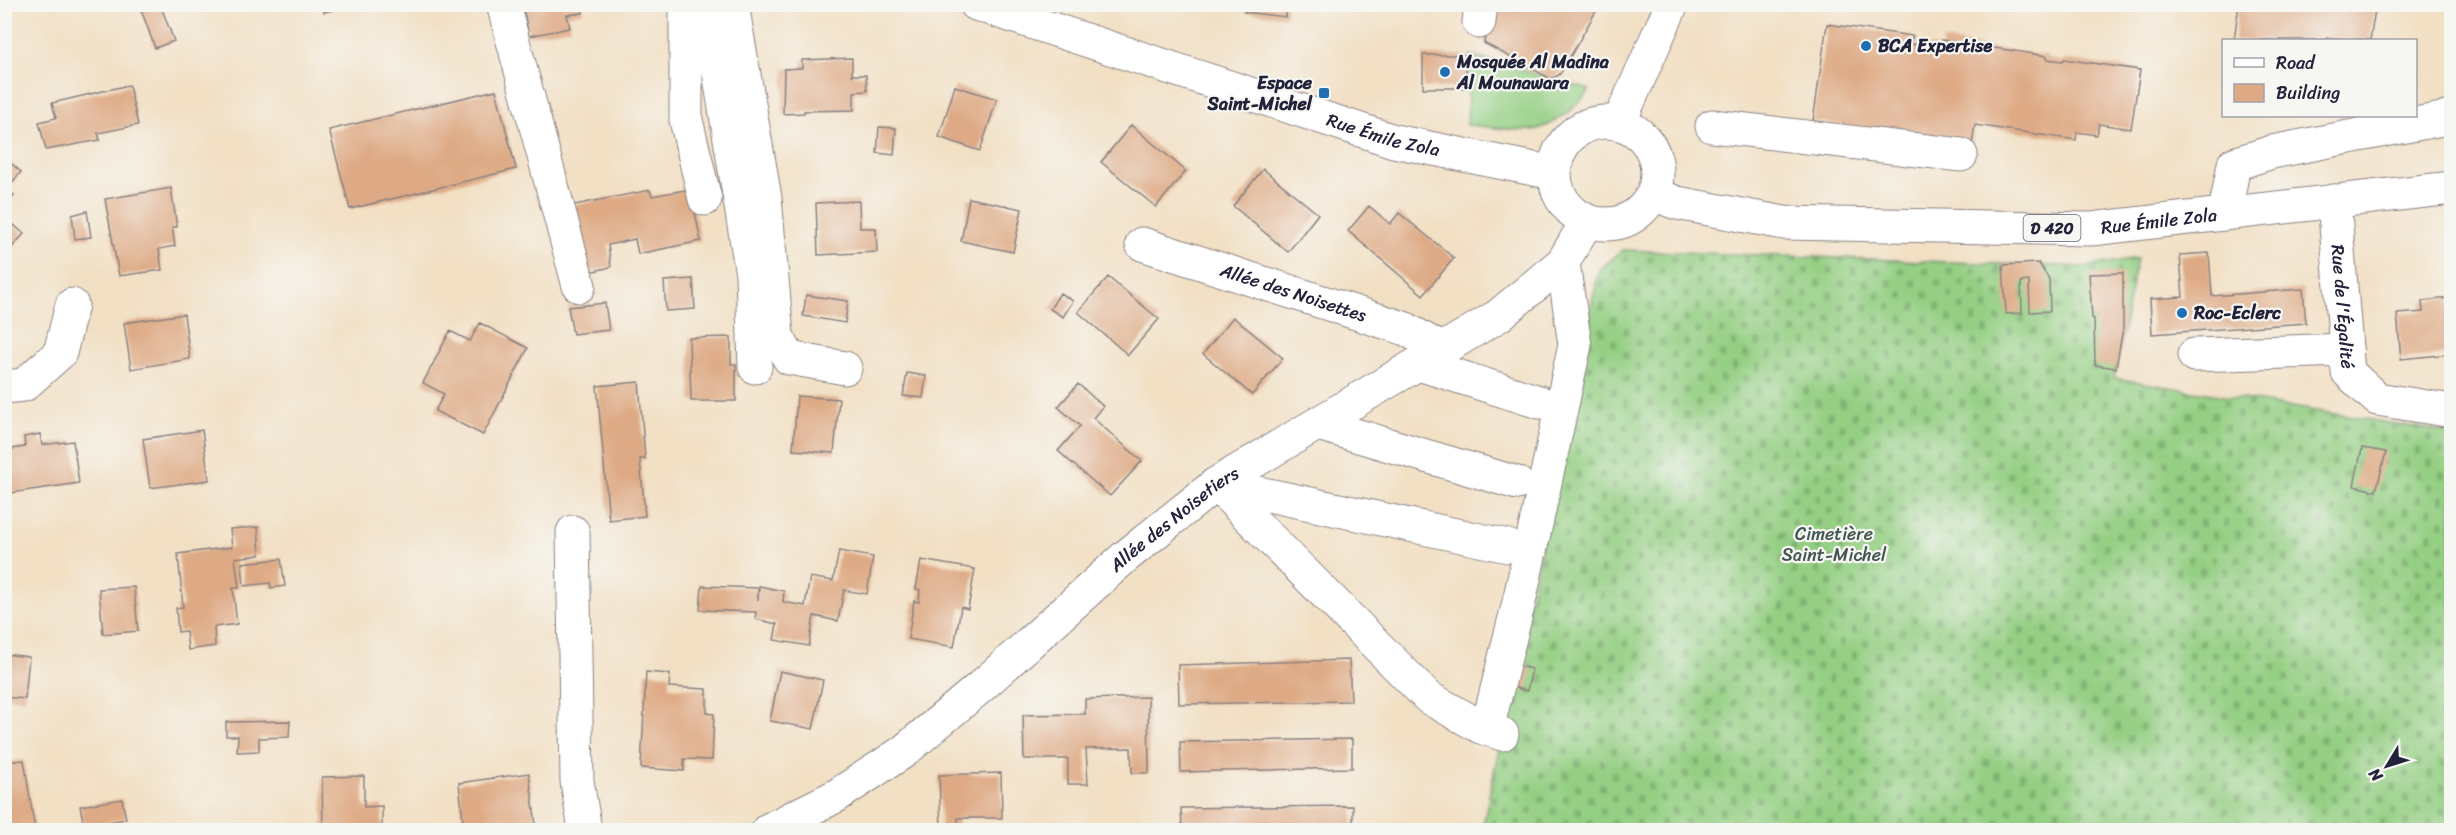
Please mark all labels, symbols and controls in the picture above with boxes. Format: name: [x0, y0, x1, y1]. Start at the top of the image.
place label: BCA Expertise: [1878, 30, 1993, 62]
marker: BCA Expertise: [1859, 39, 1873, 53]
legend: [2222, 39, 2417, 117]
place label: Mosquée Al Madina Al Mounawara: [1456, 46, 1610, 99]
text: Road: [2276, 47, 2316, 79]
marker: Mosquée Al Madina Al Mounawara: [1438, 65, 1452, 79]
place label: Espace Saint-Michel: [1207, 67, 1313, 120]
text: Building: [2276, 77, 2340, 109]
marker: Espace Saint-Michel: [1317, 86, 1331, 100]
street label: Rue Émile Zola: [1322, 104, 1443, 166]
street label: Rue Émile Zola: [2099, 199, 2219, 244]
road number: D 420: [2024, 215, 2080, 241]
street label: Rue de l'Égalité: [2322, 243, 2364, 370]
street label: Allée des Noisettes: [1215, 254, 1371, 331]
place label: Roc-Eclerc: [2193, 297, 2281, 329]
marker: Roc-Eclerc: [2175, 306, 2189, 320]
street label: Allée des Noisetiers: [1101, 457, 1246, 581]
park label: Cimetière Saint-Michel: [1782, 518, 1887, 571]
north arrow: [2357, 736, 2417, 796]
text: N: [2360, 761, 2391, 789]

